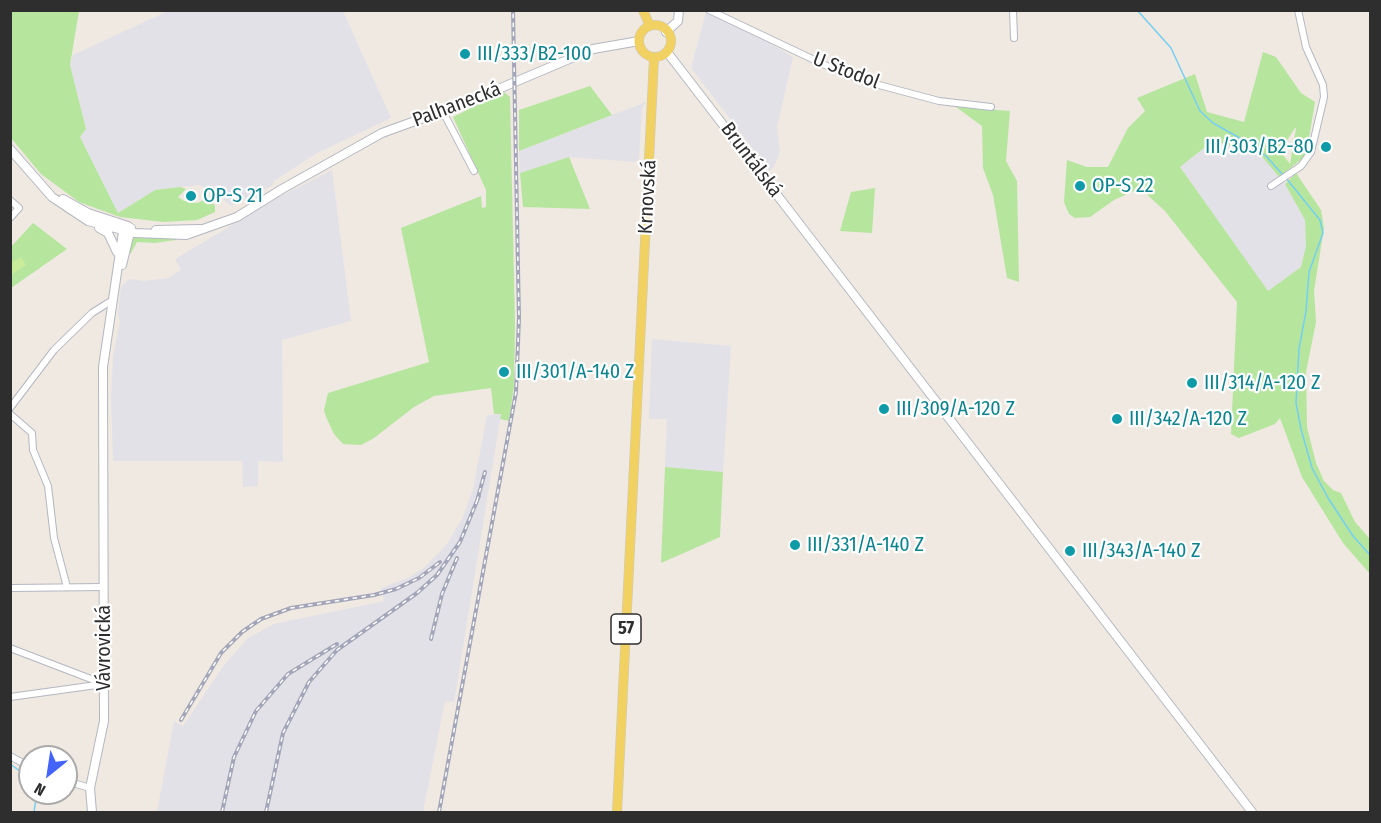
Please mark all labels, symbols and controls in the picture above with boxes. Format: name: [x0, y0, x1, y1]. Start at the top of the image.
place label: III/333/B2-100: [477, 42, 592, 66]
marker: III/333/B2-100: [458, 47, 472, 61]
street label: U Stodol: [809, 47, 883, 95]
street label: Palhanecká: [410, 77, 504, 133]
street label: Bruntálská: [715, 118, 787, 202]
place label: III/303/B2-80: [1205, 135, 1314, 159]
marker: III/303/B2-80: [1319, 140, 1333, 154]
street label: Krnovská: [634, 159, 662, 235]
place label: OP-S 22: [1092, 174, 1154, 198]
marker: OP-S 22: [1073, 179, 1087, 193]
place label: OP-S 21: [203, 184, 263, 208]
marker: OP-S 21: [184, 189, 198, 203]
place label: III/301/A-140 Z: [516, 360, 634, 384]
marker: III/301/A-140 Z: [497, 365, 511, 379]
place label: III/314/A-120 Z: [1204, 371, 1320, 395]
marker: III/314/A-120 Z: [1185, 376, 1199, 390]
place label: III/309/A-120 Z: [896, 397, 1015, 421]
marker: III/309/A-120 Z: [877, 402, 891, 416]
place label: III/342/A-120 Z: [1129, 407, 1247, 431]
marker: III/342/A-120 Z: [1110, 412, 1124, 426]
place label: III/331/A-140 Z: [807, 533, 924, 557]
marker: III/331/A-140 Z: [788, 538, 802, 552]
place label: III/343/A-140 Z: [1082, 539, 1200, 563]
marker: III/343/A-140 Z: [1063, 544, 1077, 558]
street label: Vávrovická: [92, 605, 116, 691]
road number: 57: [611, 614, 641, 644]
north arrow: [18, 745, 78, 805]
text: N: [31, 779, 49, 800]

